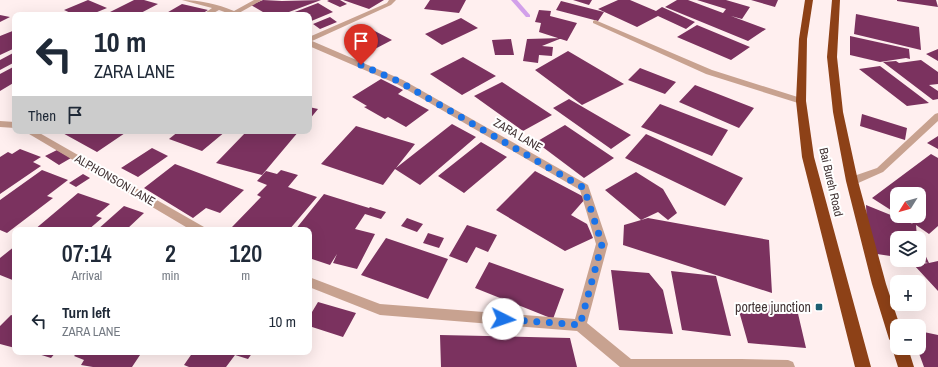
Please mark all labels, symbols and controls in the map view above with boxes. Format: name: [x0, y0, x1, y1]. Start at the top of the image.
text: 10 m: [94, 23, 146, 61]
pin: [344, 24, 378, 65]
icon: left: [28, 28, 80, 80]
icon: arrive: [350, 30, 372, 52]
text: ZARA LANE: [94, 59, 175, 84]
icon: arrive: [64, 104, 86, 126]
text: Then: [28, 105, 56, 126]
street label: ZARA LANE: [491, 115, 545, 155]
street label: Bai Bureh Road: [815, 146, 847, 218]
street label: ALPHONSON LANE: [71, 150, 158, 209]
north arrow: [890, 187, 926, 223]
map controls: [890, 187, 926, 355]
button: layers: [890, 231, 926, 267]
text: 07:14: [62, 237, 112, 269]
text: 2: [165, 237, 176, 269]
text: 120: [229, 237, 262, 269]
text: Arrival: [71, 267, 102, 284]
text: min: [162, 267, 179, 284]
text: m: [241, 267, 250, 284]
button: +: [890, 275, 926, 311]
position arrow: [482, 298, 524, 340]
place label: portee junction: [735, 298, 811, 316]
text: Turn left: [62, 302, 110, 323]
marker: portee junction: [814, 302, 824, 312]
icon: left: [28, 310, 50, 332]
text: 10 m: [269, 311, 296, 332]
button: −: [890, 319, 926, 355]
text: ZARA LANE: [62, 323, 121, 340]

